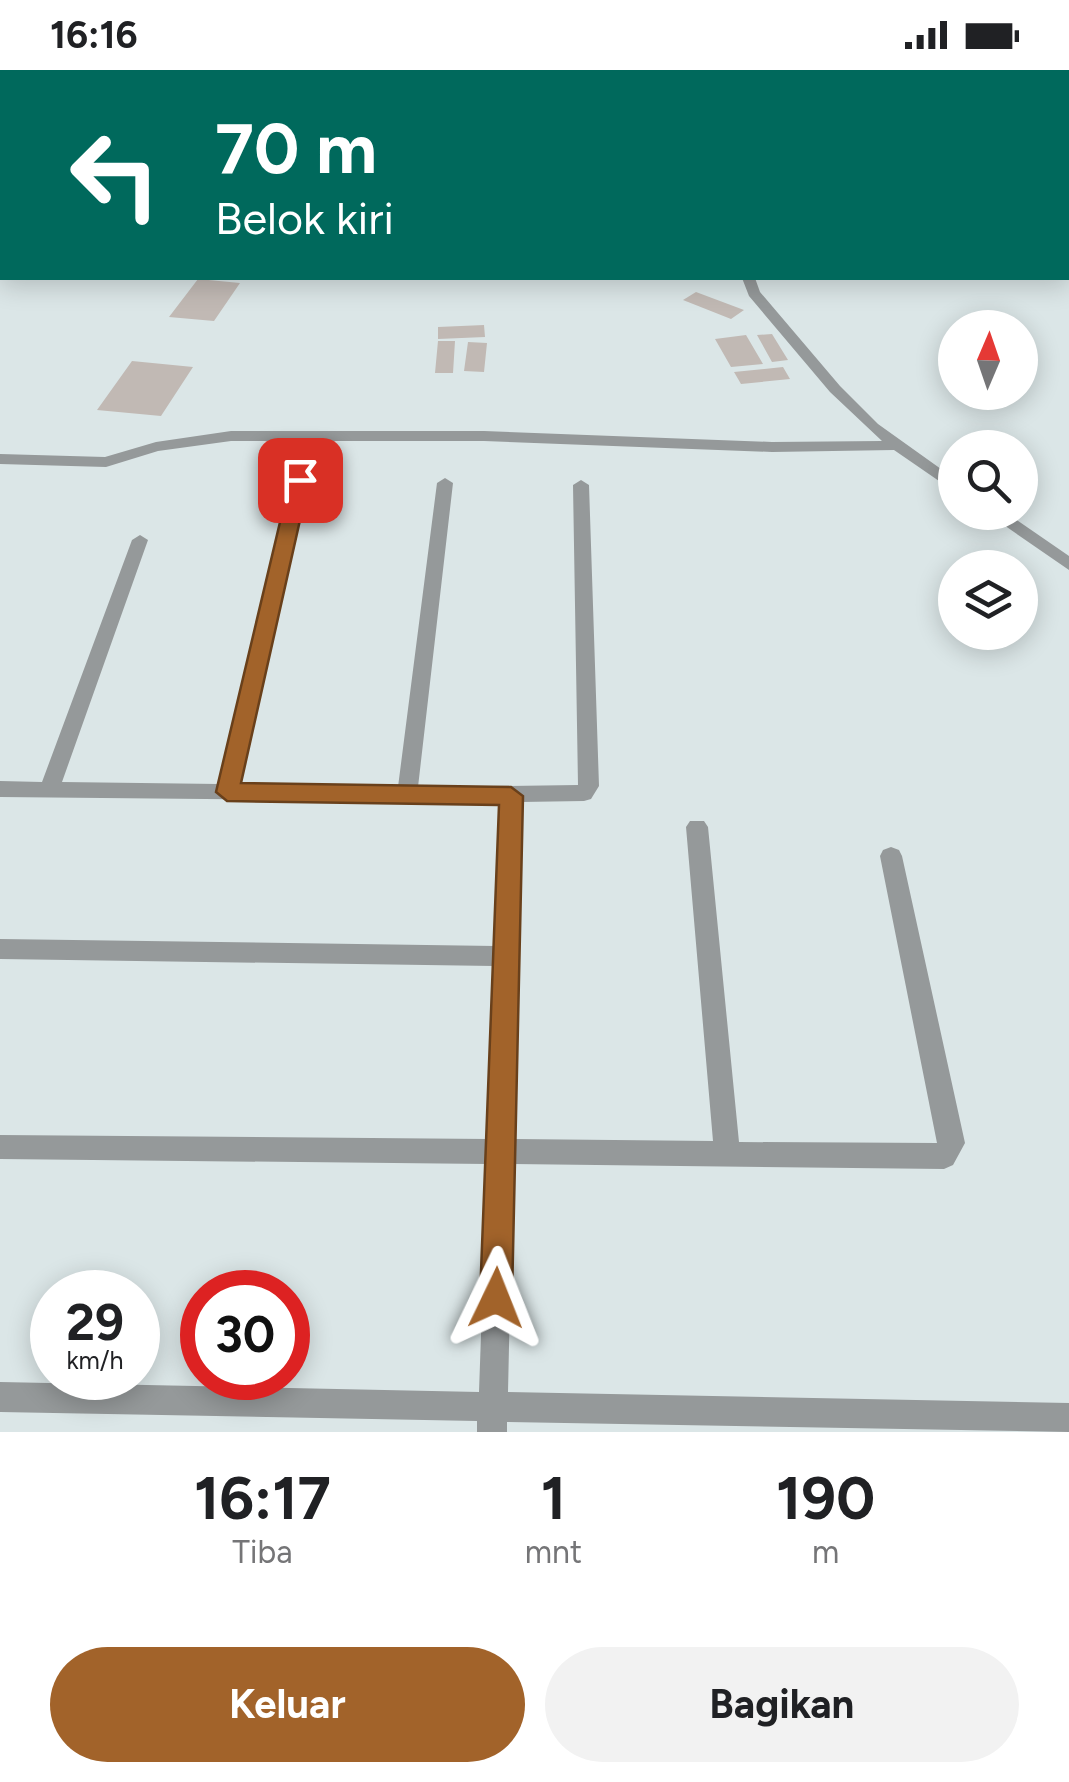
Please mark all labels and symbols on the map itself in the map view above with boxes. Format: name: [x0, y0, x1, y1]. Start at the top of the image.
north arrow: [938, 310, 1038, 410]
pin: [258, 438, 343, 523]
position arrow: [444, 1246, 548, 1350]
speed limit sign: 30: [180, 1270, 310, 1400]

